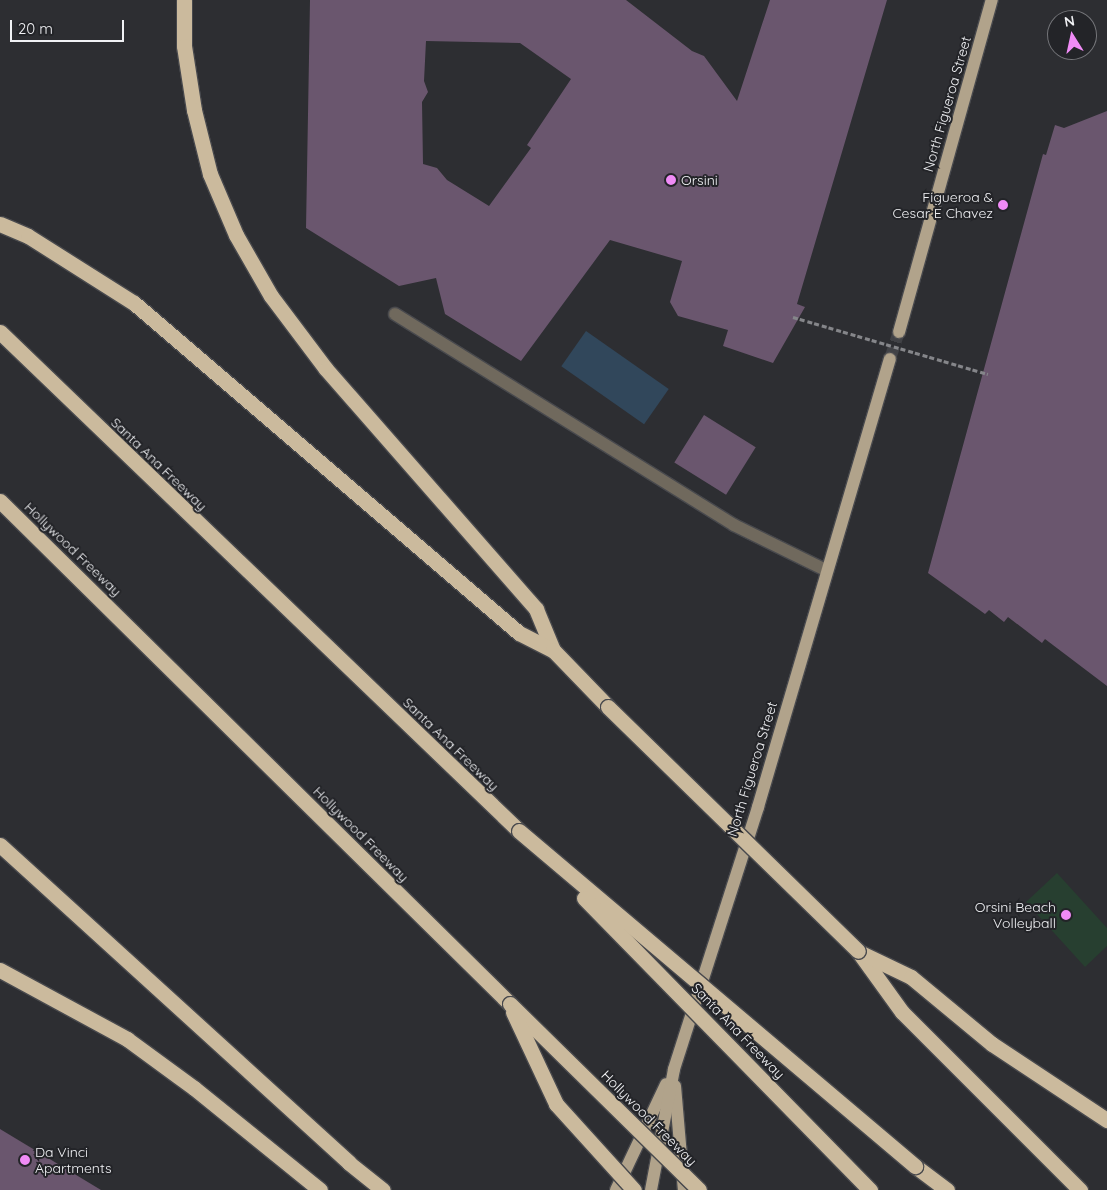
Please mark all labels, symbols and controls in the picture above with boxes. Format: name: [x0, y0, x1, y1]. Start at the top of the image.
scale bar: [12, 10, 126, 42]
north arrow: [1047, 10, 1097, 60]
text: N: [1063, 11, 1076, 31]
text: 20 m: [18, 19, 53, 38]
street label: North Figueroa Street: [920, 34, 974, 174]
place label: Orsini: [681, 172, 718, 188]
marker: Orsini: [665, 174, 677, 186]
place label: Figueroa & Cesar E Chavez: [892, 189, 993, 222]
marker: Figueroa & Cesar E Chavez: [997, 199, 1009, 211]
street label: Santa Ana Freeway: [108, 414, 210, 514]
street label: Hollywood Freeway: [21, 498, 125, 600]
street label: Santa Ana Freeway: [400, 694, 502, 794]
street label: North Figueroa Street: [723, 700, 781, 838]
street label: Hollywood Freeway: [310, 783, 412, 885]
place label: Orsini Beach Volleyball: [975, 899, 1056, 932]
marker: Orsini Beach Volleyball: [1060, 909, 1072, 921]
street label: Santa Ana Freeway: [688, 980, 788, 1082]
street label: Hollywood Freeway: [598, 1067, 700, 1169]
place label: Da Vinci Apartments: [35, 1144, 112, 1176]
marker: Da Vinci Apartments: [19, 1154, 31, 1166]

